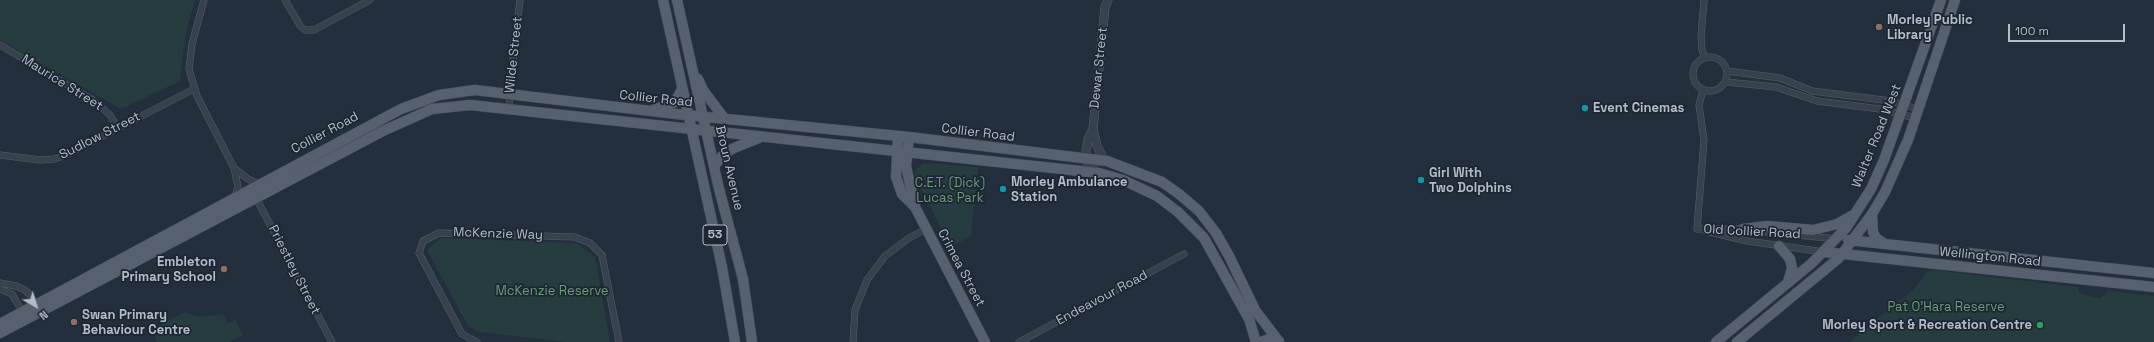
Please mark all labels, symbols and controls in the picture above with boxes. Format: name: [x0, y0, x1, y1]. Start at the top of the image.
place label: Morley Public Library: [1887, 12, 1973, 43]
street label: Wilde Street: [502, 16, 526, 94]
scale bar: [2010, 16, 2127, 42]
marker: Morley Public Library: [1874, 22, 1884, 32]
text: 100 m: [2015, 23, 2049, 39]
street label: Dewar Street: [1087, 26, 1111, 110]
street label: Maurice Street: [18, 52, 106, 114]
street label: Walter Road West: [1849, 82, 1905, 190]
street label: Collier Road: [618, 87, 694, 111]
place label: Event Cinemas: [1593, 100, 1684, 116]
marker: Event Cinemas: [1580, 103, 1590, 113]
street label: Sudlow Street: [57, 109, 143, 163]
street label: Collier Road: [289, 109, 361, 157]
street label: Collier Road: [940, 121, 1016, 145]
street label: Broun Avenue: [712, 124, 746, 212]
place label: Girl With Two Dolphins: [1429, 165, 1512, 196]
place label: Morley Ambulance Station: [1011, 174, 1128, 205]
park label: C.E.T. (Dick) Lucas Park: [915, 175, 985, 206]
marker: Girl With Two Dolphins: [1416, 175, 1426, 185]
marker: Morley Ambulance Station: [998, 184, 1008, 194]
street label: Old Collier Road: [1703, 222, 1801, 242]
street label: Priestley Street: [265, 223, 323, 317]
street label: McKenzie Way: [453, 225, 543, 243]
road number: 53: [703, 225, 727, 245]
street label: Crimea Street: [934, 226, 988, 310]
street label: Wellington Road: [1939, 244, 2041, 270]
place label: Embleton Primary School: [122, 254, 216, 285]
marker: Embleton Primary School: [219, 264, 229, 274]
street label: Endeavour Road: [1054, 267, 1150, 329]
park label: McKenzie Reserve: [495, 283, 609, 299]
north arrow: [16, 286, 56, 326]
park label: Pat O'Hara Reserve: [1887, 299, 2005, 315]
place label: Swan Primary Behaviour Centre: [82, 307, 190, 338]
text: N: [36, 308, 51, 323]
marker: Swan Primary Behaviour Centre: [69, 317, 79, 327]
place label: Morley Sport & Recreation Centre: [1822, 317, 2032, 333]
marker: Morley Sport & Recreation Centre: [2035, 320, 2045, 330]

